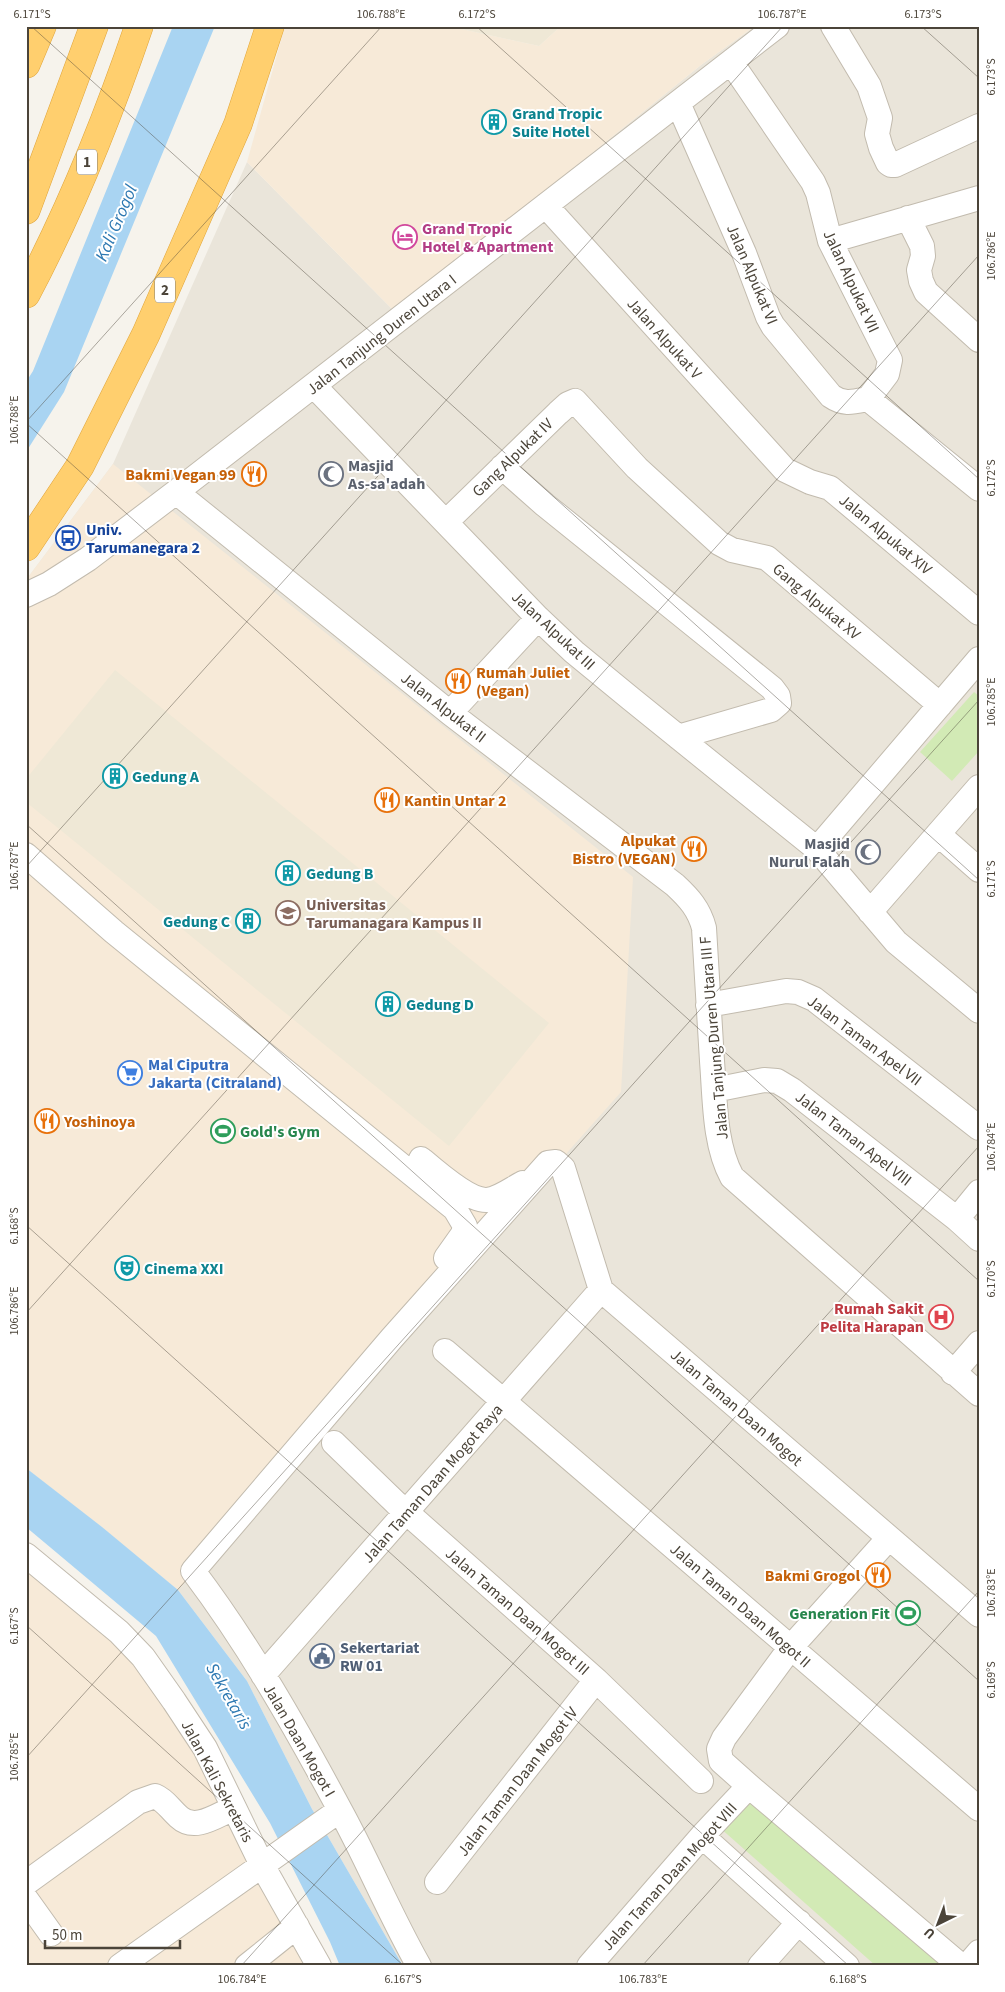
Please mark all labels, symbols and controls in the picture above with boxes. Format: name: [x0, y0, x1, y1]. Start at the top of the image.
text: 6.171°S: [13, 6, 51, 23]
text: 106.788°E: [356, 6, 406, 23]
text: 6.172°S: [458, 6, 496, 23]
text: 106.787°E: [757, 6, 807, 23]
text: 6.173°S: [904, 6, 942, 23]
text: 6.173°S: [983, 58, 1000, 96]
place label: Grand Tropic Suite Hotel: [512, 103, 603, 143]
building icon: Grand Tropic Suite Hotel: [481, 109, 507, 135]
road number: 1: [77, 150, 97, 174]
water label: Kali Grogol: [89, 181, 144, 265]
place label: Grand Tropic Hotel & Apartment: [422, 218, 553, 258]
street label: Jalan Alpukat VI: [721, 221, 783, 328]
hotel icon: Grand Tropic Hotel & Apartment: [392, 224, 418, 250]
street label: Jalan Alpukat VII: [818, 226, 885, 336]
text: 106.786°E: [983, 231, 1000, 281]
street label: Jalan Tanjung Duren Utara I: [302, 269, 461, 400]
road number: 2: [155, 278, 175, 302]
street label: Jalan Alpukat V: [622, 293, 707, 385]
text: 106.788°E: [6, 395, 23, 445]
street label: Gang Alpukat IV: [467, 413, 559, 502]
place label: Masjid As-sa'adah: [347, 455, 425, 495]
text: 6.172°S: [983, 459, 1000, 497]
restaurant icon: Bakmi Vegan 99: [241, 461, 267, 487]
mosque icon: Masjid As-sa'adah: [318, 461, 344, 487]
place label: Bakmi Vegan 99: [125, 464, 236, 486]
street label: Jalan Alpukat XIV: [834, 489, 937, 581]
place label: Univ. Tarumanegara 2: [86, 519, 200, 559]
bus stop icon: Univ. Tarumanegara 2: [55, 525, 81, 551]
street label: Gang Alpukat XV: [768, 558, 866, 646]
street label: Jalan Alpukat III: [507, 586, 600, 675]
place label: Rumah Juliet (Vegan): [476, 662, 570, 702]
street label: Jalan Alpukat II: [396, 667, 491, 748]
restaurant icon: Rumah Juliet (Vegan): [445, 668, 471, 694]
text: 106.785°E: [983, 677, 1000, 727]
building icon: Gedung A: [102, 763, 128, 789]
place label: Gedung A: [132, 766, 200, 788]
restaurant icon: Kantin Untar 2: [374, 787, 400, 813]
place label: Kantin Untar 2: [404, 790, 506, 812]
place label: Alpukat Bistro (VEGAN): [572, 830, 676, 870]
place label: Masjid Nurul Falah: [769, 833, 850, 873]
restaurant icon: Alpukat Bistro (VEGAN): [681, 836, 707, 862]
mosque icon: Masjid Nurul Falah: [855, 839, 881, 865]
text: 106.787°E: [6, 841, 23, 891]
building icon: Gedung B: [275, 860, 301, 886]
text: 6.171°S: [983, 860, 1000, 898]
place label: Gedung B: [306, 863, 374, 885]
place label: Universitas Tarumanagara Kampus II: [306, 894, 482, 934]
school or university icon: Universitas Tarumanagara Kampus II: [275, 900, 301, 926]
building icon: Gedung C: [235, 908, 261, 934]
place label: Gedung C: [163, 911, 230, 933]
street label: Jalan Tanjung Duren Utara III F: [694, 935, 734, 1141]
street label: Jalan Taman Apel VII: [803, 990, 926, 1091]
building icon: Gedung D: [375, 991, 401, 1017]
place label: Gedung D: [406, 994, 474, 1016]
place label: Mal Ciputra Jakarta (Citraland): [148, 1054, 282, 1094]
supermarket icon: Mal Ciputra Jakarta (Citraland): [117, 1060, 143, 1086]
street label: Jalan Taman Apel VIII: [791, 1086, 916, 1191]
restaurant icon: Yoshinoya: [34, 1108, 60, 1134]
place label: Yoshinoya: [63, 1111, 135, 1133]
sports icon: Gold's Gym: [210, 1118, 236, 1144]
place label: Gold's Gym: [240, 1121, 320, 1143]
text: 106.784°E: [983, 1122, 1000, 1172]
text: 6.168°S: [6, 1207, 23, 1245]
theatre icon: Cinema XXI: [114, 1255, 140, 1281]
place label: Cinema XXI: [144, 1258, 223, 1280]
text: 6.170°S: [983, 1260, 1000, 1298]
text: 106.786°E: [6, 1286, 23, 1336]
place label: Rumah Sakit Pelita Harapan: [820, 1298, 924, 1338]
hospital icon: Rumah Sakit Pelita Harapan: [928, 1304, 954, 1330]
street label: Jalan Taman Daan Mogot: [666, 1344, 808, 1472]
street label: Jalan Taman Daan Mogot Raya: [358, 1399, 508, 1568]
street label: Jalan Taman Daan Mogot II: [665, 1538, 816, 1673]
street label: Jalan Taman Daan Mogot III: [441, 1543, 594, 1681]
restaurant icon: Bakmi Grogol: [865, 1562, 891, 1588]
place label: Bakmi Grogol: [765, 1565, 860, 1587]
text: 106.783°E: [983, 1568, 1000, 1618]
sports icon: Generation Fit: [895, 1600, 921, 1626]
place label: Generation Fit: [789, 1603, 890, 1625]
text: 6.167°S: [6, 1607, 23, 1645]
place label: Sekertariat RW 01: [340, 1637, 419, 1677]
public building icon: Sekertariat RW 01: [309, 1643, 335, 1669]
water label: Sekretaris: [199, 1658, 258, 1734]
text: 6.169°S: [983, 1661, 1000, 1699]
street label: Jalan Daan Mogot I: [258, 1680, 340, 1801]
street label: Jalan Taman Daan Mogot IV: [452, 1702, 584, 1861]
street label: Jalan Kali Sekretaris: [176, 1717, 259, 1847]
text: 106.785°E: [6, 1732, 23, 1782]
street label: Jalan Taman Daan Mogot VIII: [597, 1798, 742, 1956]
north arrow: [912, 1900, 962, 1950]
scale bar: [45, 1917, 180, 1949]
text: U: [920, 1922, 940, 1943]
text: 50 m: [52, 1925, 82, 1946]
text: 106.784°E: [217, 1971, 267, 1988]
text: 6.167°S: [384, 1971, 422, 1988]
text: 106.783°E: [618, 1971, 668, 1988]
text: 6.168°S: [829, 1971, 867, 1988]

